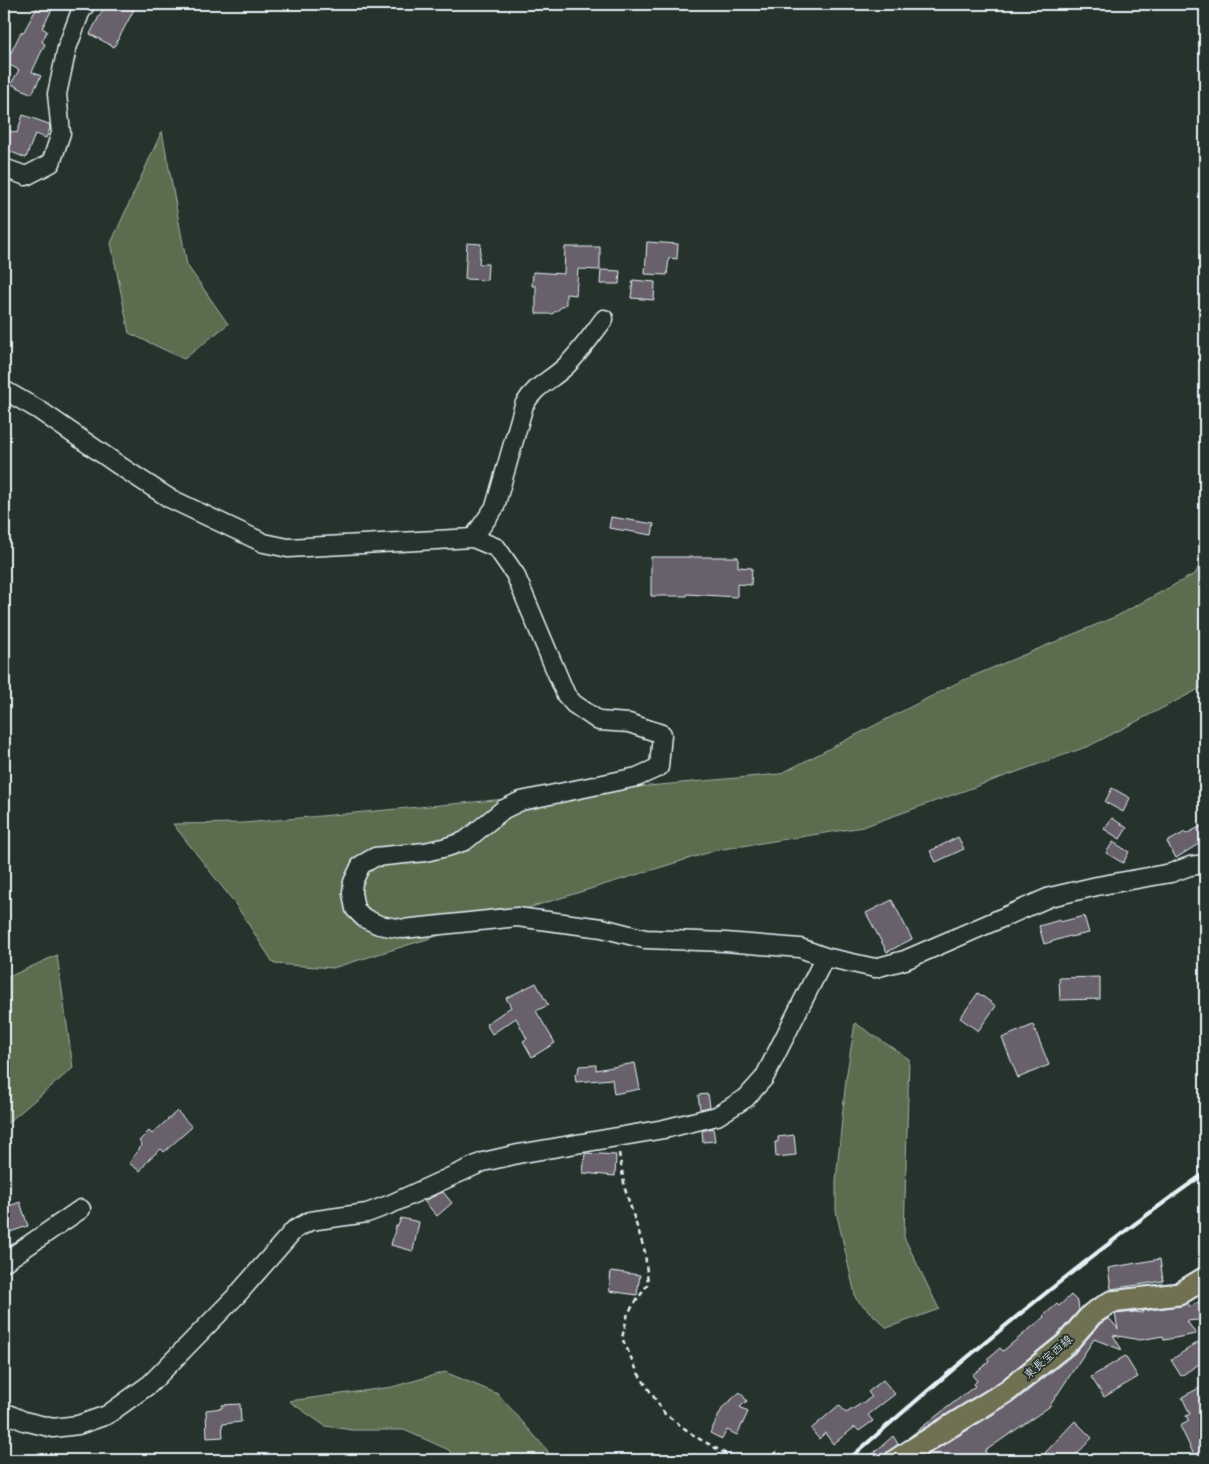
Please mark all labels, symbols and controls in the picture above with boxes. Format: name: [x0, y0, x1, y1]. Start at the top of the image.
street label: 東長宝西線: [1019, 1330, 1076, 1383]

